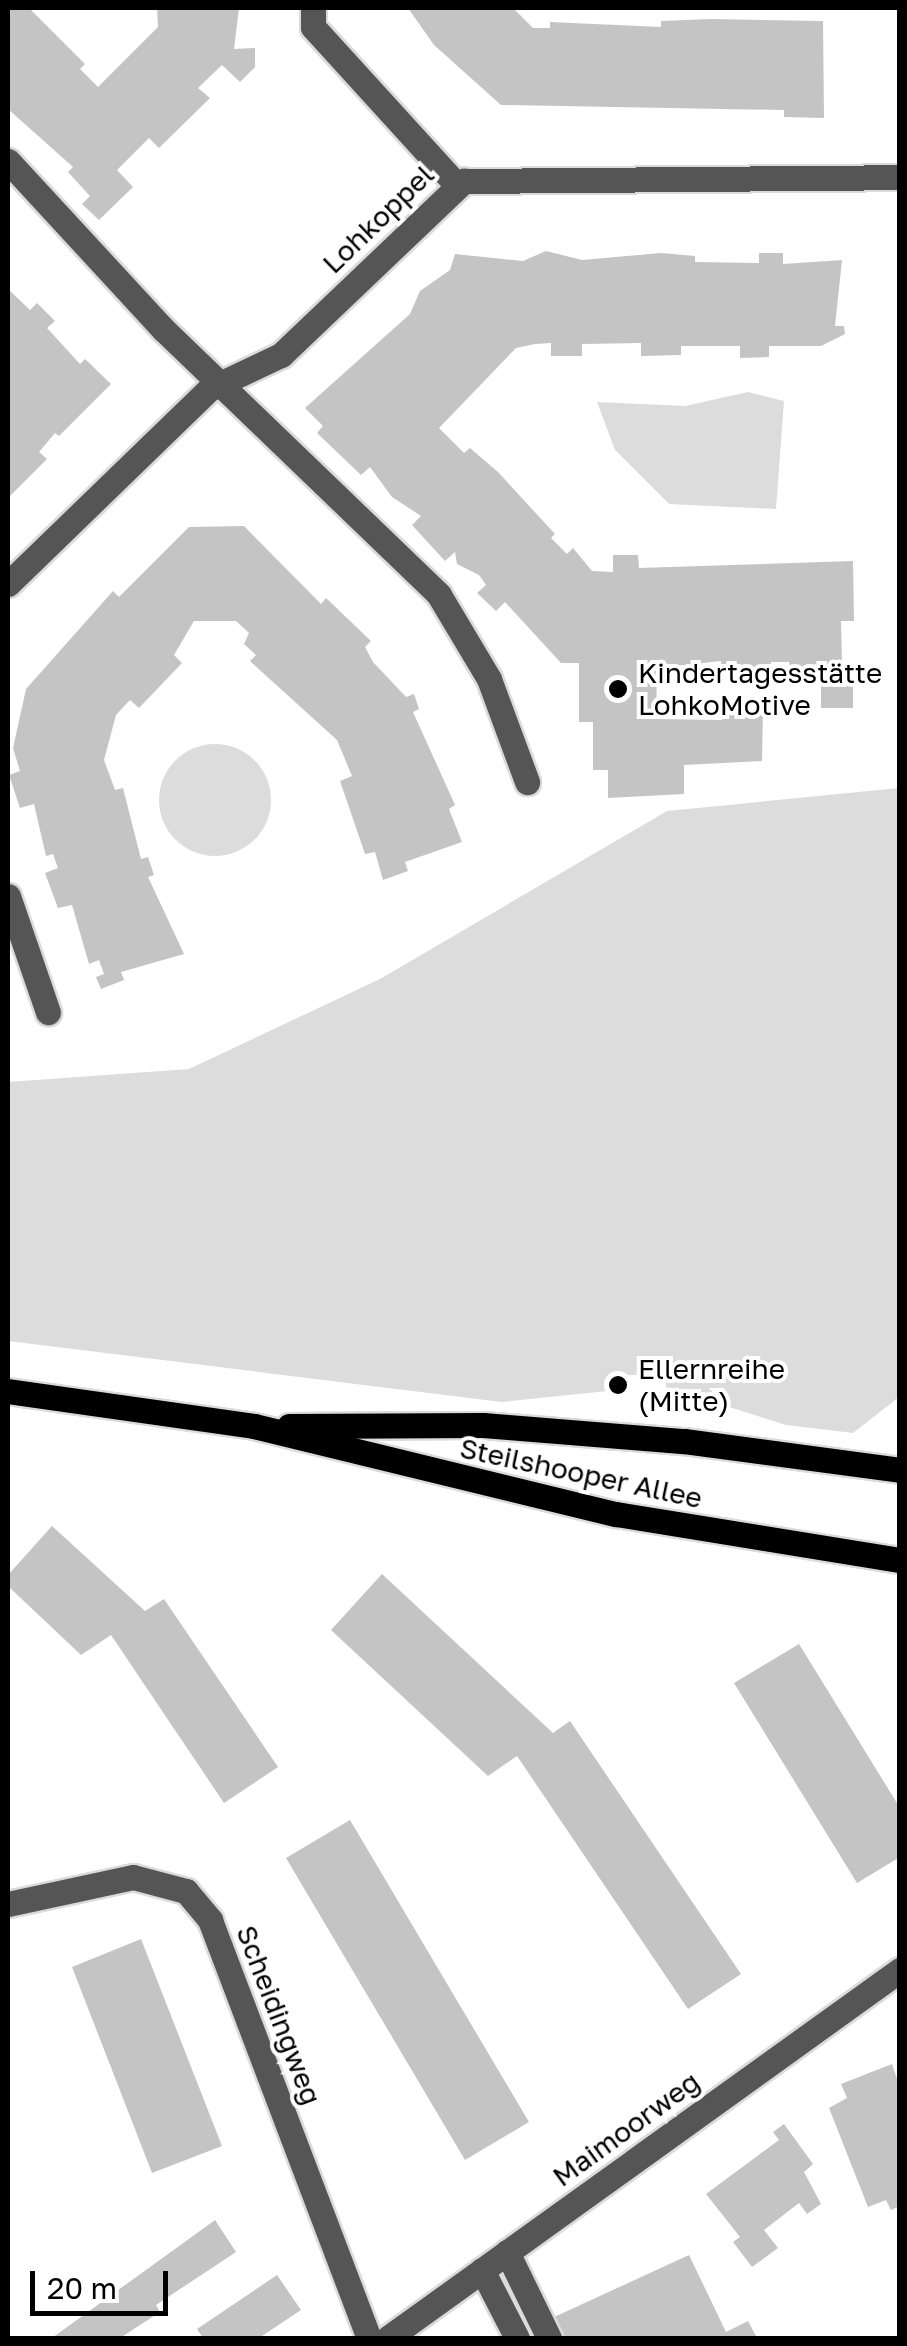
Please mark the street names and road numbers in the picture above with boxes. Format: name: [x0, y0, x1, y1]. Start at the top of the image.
street label: Lohkoppel: [315, 158, 441, 280]
street label: Steilshooper Allee: [457, 1431, 705, 1515]
street label: Scheidingweg: [229, 1921, 329, 2109]
street label: Maimoorweg: [546, 2065, 706, 2193]

